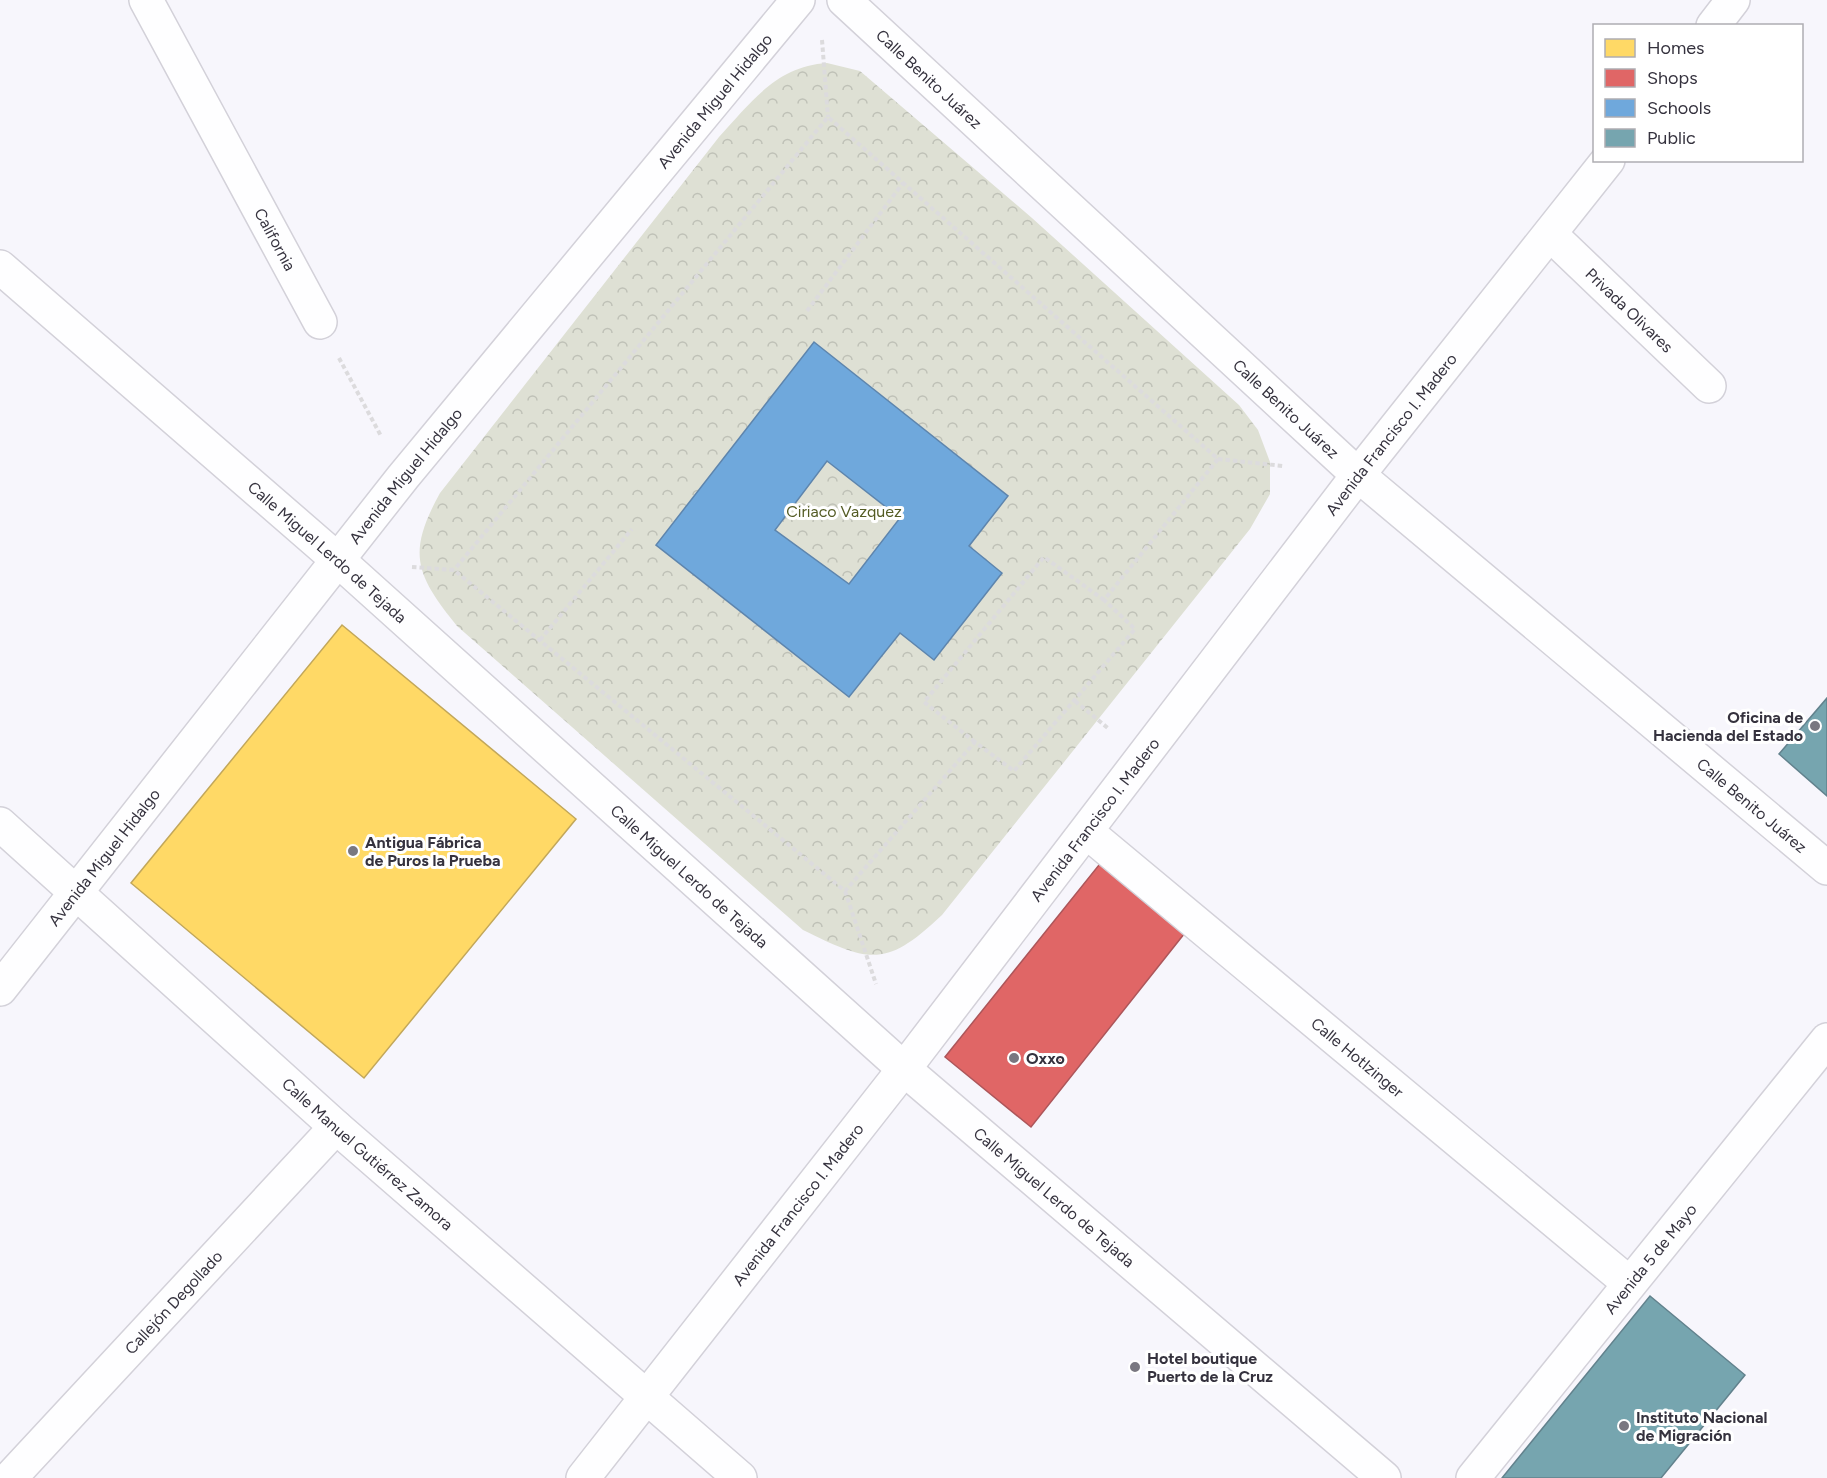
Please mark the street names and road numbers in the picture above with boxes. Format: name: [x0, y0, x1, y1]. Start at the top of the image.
street label: Calle Benito Juárez: [872, 25, 986, 132]
street label: Avenida Miguel Hidalgo: [653, 30, 776, 172]
street label: California: [251, 205, 300, 274]
street label: Privada Olivares: [1582, 264, 1677, 356]
street label: Avenida Francisco I. Madero: [1321, 349, 1460, 519]
street label: Calle Benito Juárez: [1229, 355, 1343, 462]
street label: Avenida Miguel Hidalgo: [345, 404, 466, 547]
street label: Calle Miguel Lerdo de Tejada: [244, 477, 411, 627]
street label: Avenida Francisco I. Madero: [1026, 734, 1163, 905]
street label: Calle Benito Juárez: [1693, 754, 1811, 857]
street label: Avenida Miguel Hidalgo: [44, 785, 164, 929]
street label: Calle Miguel Lerdo de Tejada: [607, 800, 772, 952]
street label: Calle Hotlzinger: [1307, 1013, 1408, 1101]
street label: Calle Manuel Gutiérrez Zamora: [278, 1074, 457, 1234]
street label: Avenida Francisco I. Madero: [728, 1119, 867, 1289]
street label: Calle Miguel Lerdo de Tejada: [970, 1123, 1139, 1271]
street label: Avenida 5 de Mayo: [1600, 1200, 1700, 1318]
street label: Callejón Degollado: [121, 1246, 226, 1358]

